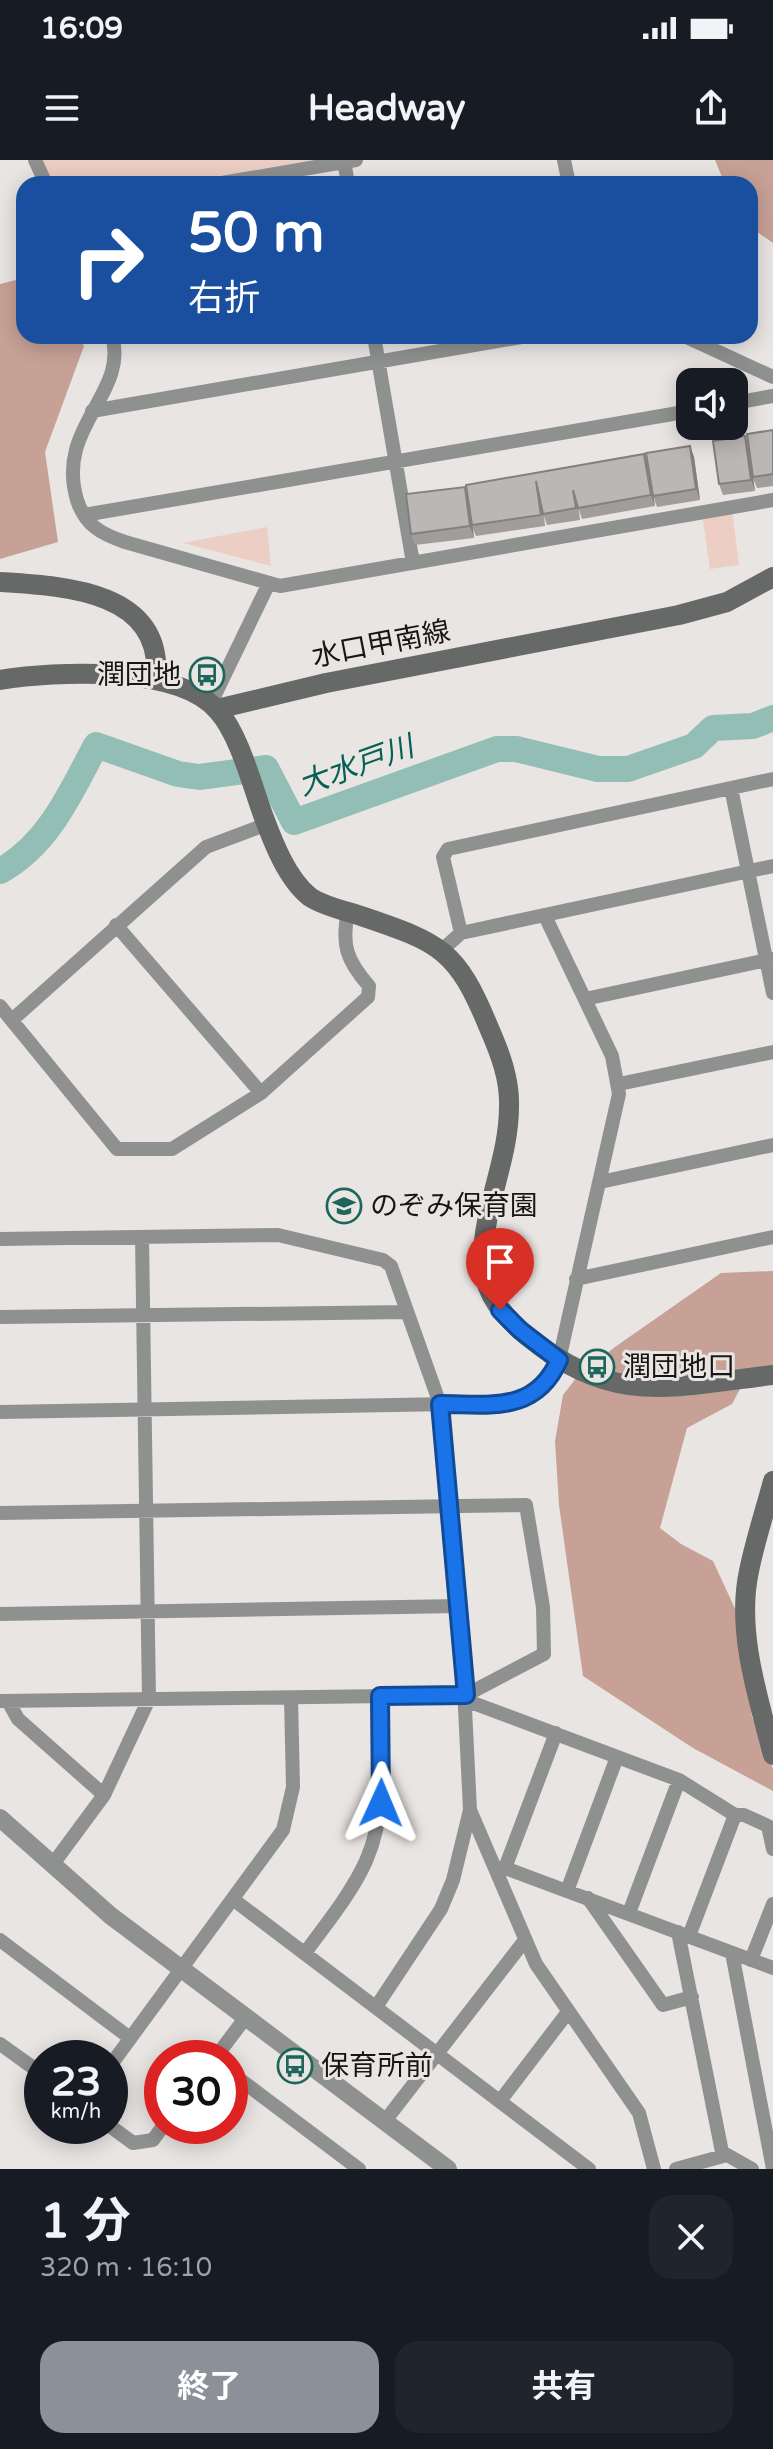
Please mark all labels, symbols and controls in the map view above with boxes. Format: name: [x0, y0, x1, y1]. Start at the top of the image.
text: 16:09: [40, 10, 123, 47]
icon: menu: [40, 86, 84, 130]
icon: share: [689, 86, 733, 130]
text: Headway: [308, 87, 465, 130]
text: 50 m: [188, 200, 324, 267]
icon: right: [56, 208, 160, 312]
text: 右折: [188, 277, 260, 320]
map controls: [676, 368, 748, 440]
button: sound: [676, 368, 748, 440]
street label: 水口甲南線: [309, 614, 453, 674]
bus stop icon: 潤団地: [188, 656, 226, 694]
place label: 潤団地: [97, 658, 181, 692]
water label: 大水戸川: [293, 727, 422, 804]
school or university icon: のぞみ保育園: [325, 1187, 363, 1225]
place label: のぞみ保育園: [370, 1189, 538, 1223]
pin: [466, 1228, 534, 1310]
icon: arrive: [478, 1240, 522, 1284]
bus stop icon: 潤団地口: [578, 1348, 616, 1386]
place label: 潤団地口: [623, 1350, 735, 1384]
position arrow: [339, 1761, 423, 1845]
speed limit sign: 30: [144, 2040, 248, 2144]
bus stop icon: 保育所前: [276, 2047, 314, 2085]
place label: 保育所前: [321, 2049, 433, 2083]
text: 23: [51, 2058, 101, 2106]
text: km/h: [51, 2100, 101, 2124]
text: 1 分: [40, 2193, 131, 2251]
button: close: [649, 2195, 733, 2279]
text: 320 m · 16:10: [40, 2252, 212, 2283]
button: 終了: [40, 2341, 379, 2433]
button: 共有: [395, 2341, 733, 2433]

